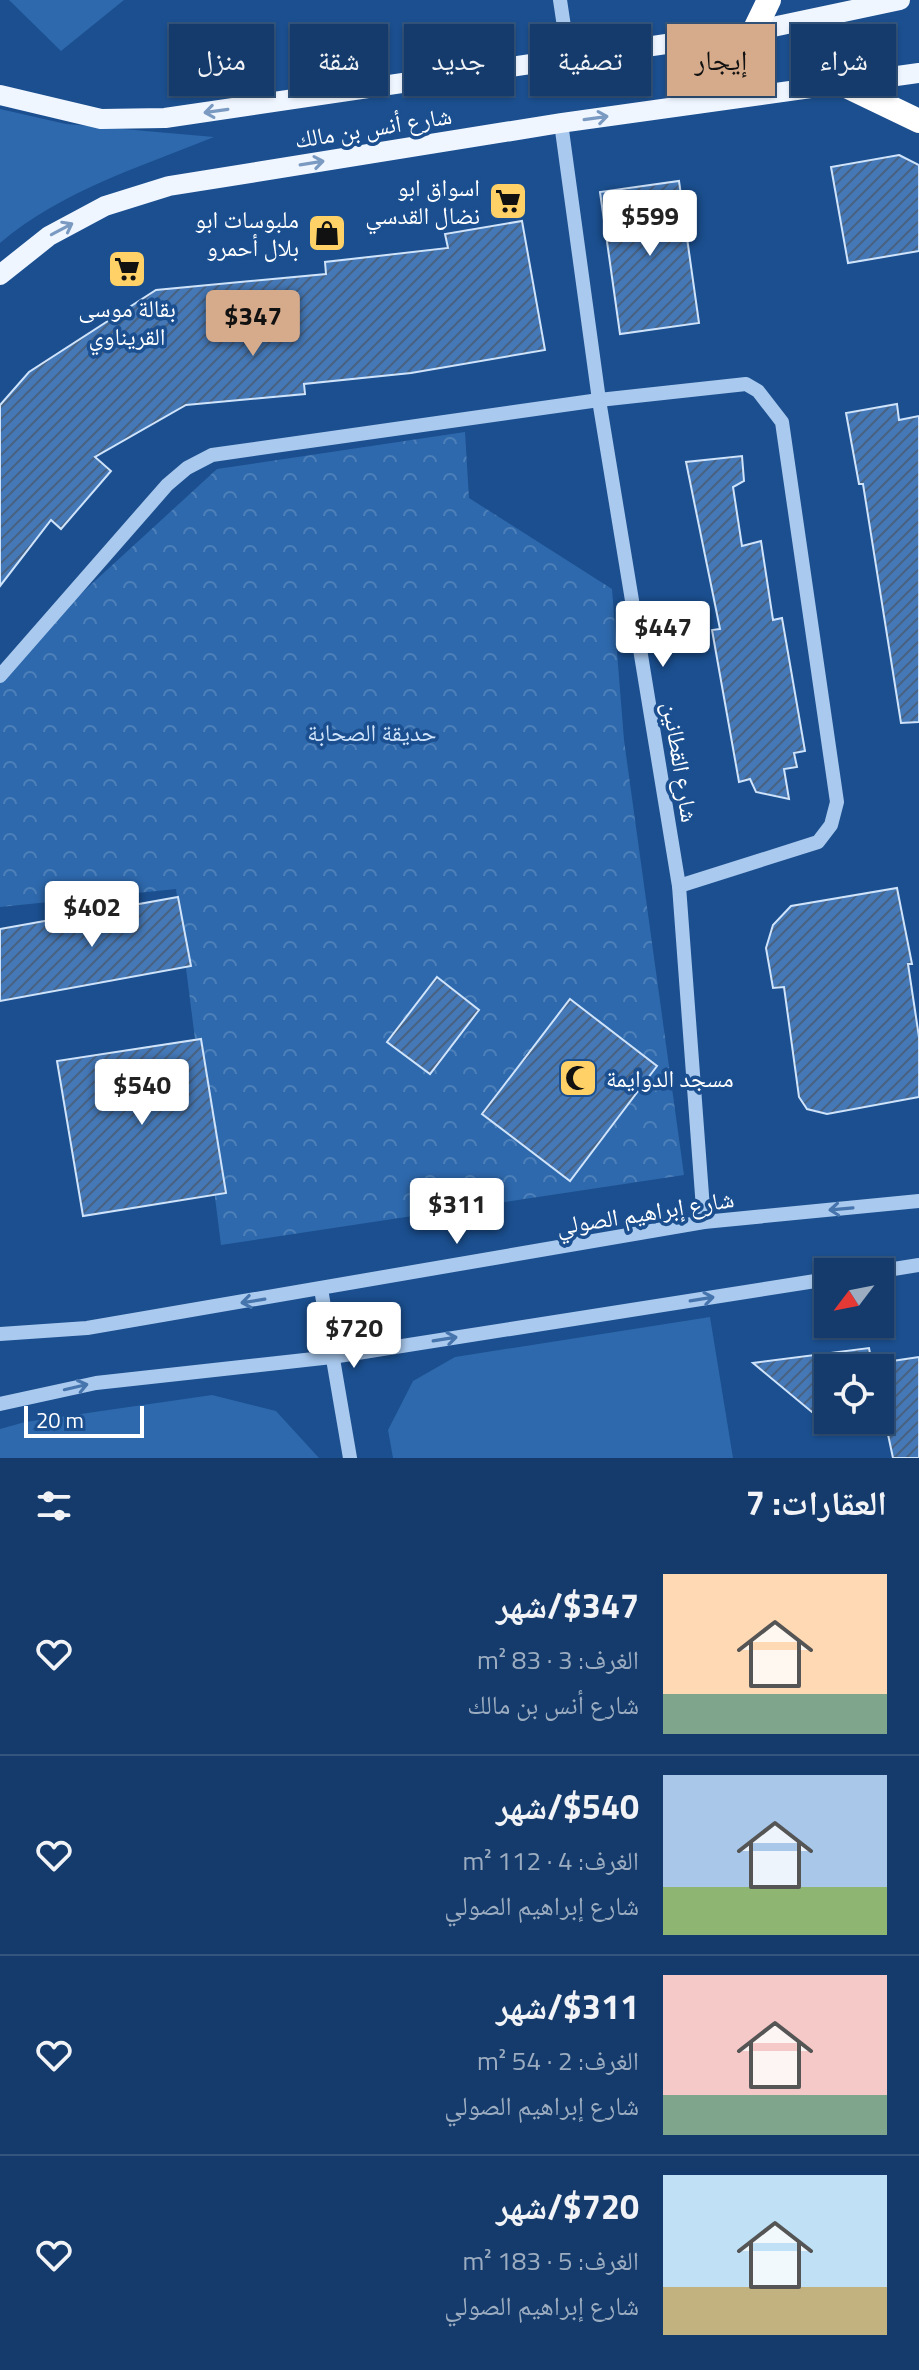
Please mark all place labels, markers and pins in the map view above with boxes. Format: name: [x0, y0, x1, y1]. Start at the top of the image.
place label: اسواق ابو نضال القدسي: [365, 169, 480, 235]
supermarket icon: اسواق ابو نضال القدسي: [487, 180, 529, 222]
pin: $599: [603, 190, 697, 258]
place label: ملبوسات ابو بلال أحمرو: [195, 201, 299, 265]
shop icon: ملبوسات ابو بلال أحمرو: [306, 212, 348, 254]
supermarket icon: بقالة موسى القريناوي: [106, 248, 148, 290]
place label: بقالة موسى القريناوي: [78, 290, 176, 356]
pin: $347: [206, 290, 300, 358]
pin: $447: [616, 601, 710, 669]
pin: $402: [45, 881, 139, 949]
mosque icon: مسجد الدوايمة: [557, 1057, 599, 1099]
pin: $540: [95, 1059, 189, 1127]
place label: مسجد الدوايمة: [606, 1060, 734, 1096]
pin: $311: [410, 1178, 504, 1246]
pin: $720: [307, 1302, 401, 1370]

